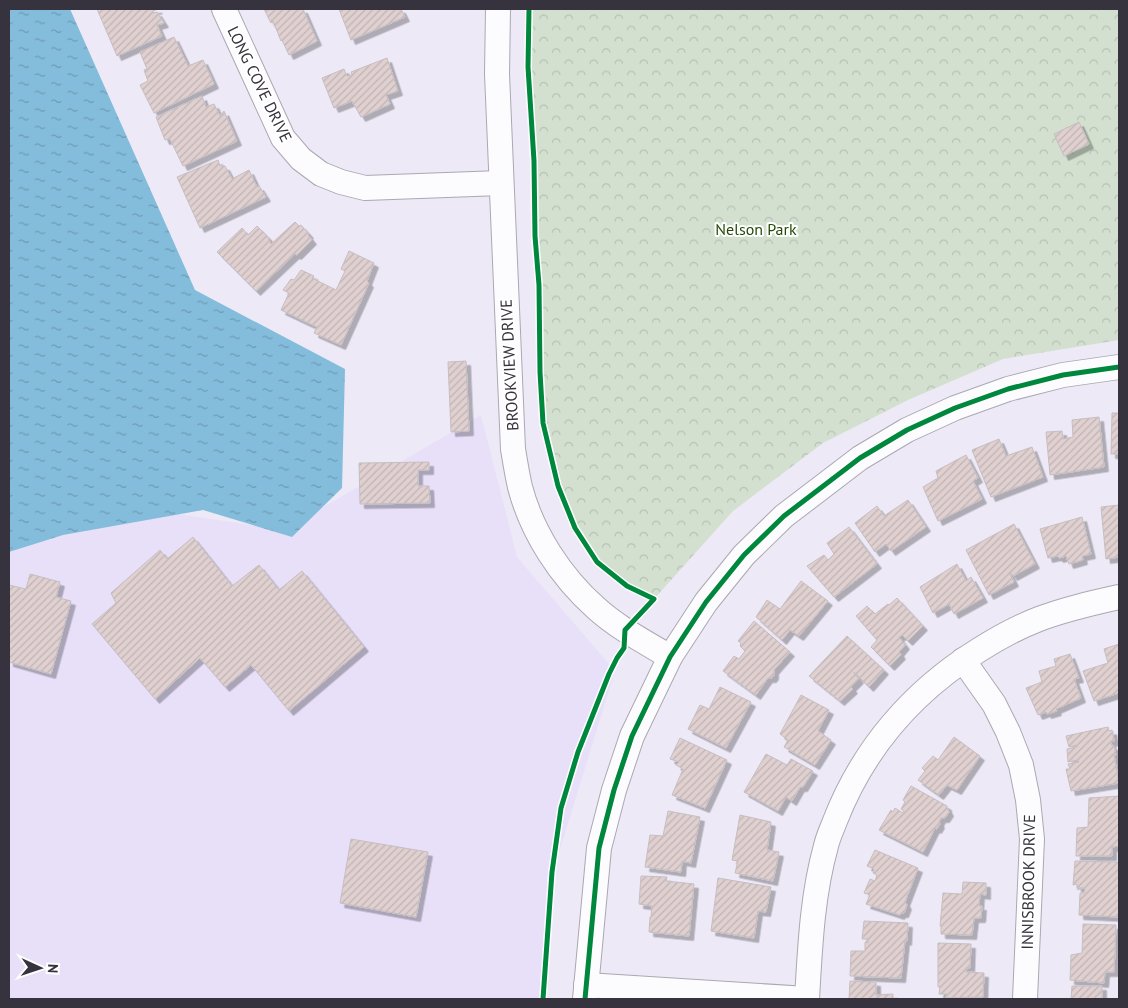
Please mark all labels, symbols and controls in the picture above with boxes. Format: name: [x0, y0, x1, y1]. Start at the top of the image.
street label: LONG COVE DRIVE: [223, 23, 297, 145]
park label: Nelson Park: [715, 219, 797, 239]
street label: BROOKVIEW DRIVE: [496, 299, 522, 431]
street label: INNISBROOK DRIVE: [1017, 814, 1039, 950]
north arrow: [15, 943, 65, 993]
text: N: [44, 964, 62, 974]

